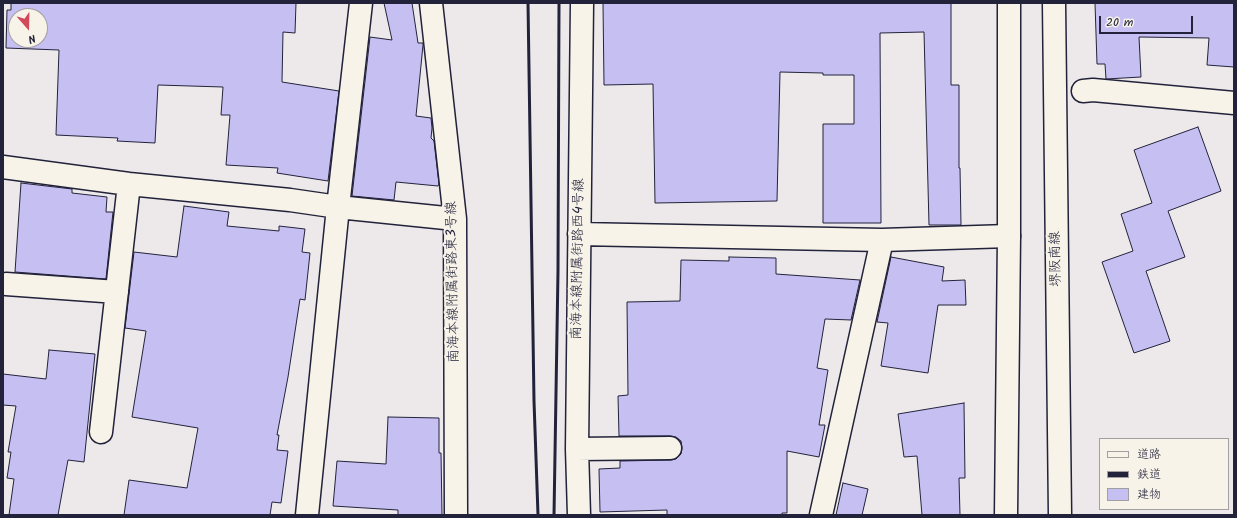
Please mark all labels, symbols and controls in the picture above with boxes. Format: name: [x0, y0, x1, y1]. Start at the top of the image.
north arrow: [8, 8, 48, 48]
scale bar: [1101, 8, 1195, 34]
text: 20 m: [1106, 13, 1133, 32]
text: N: [25, 29, 38, 48]
street label: 南海本線附属街路西4号線: [569, 178, 589, 340]
street label: 南海本線附属街路東3号線: [444, 201, 464, 363]
street label: 堺阪南線: [1048, 231, 1066, 287]
legend: [1099, 438, 1229, 510]
text: 道路: [1137, 445, 1161, 464]
text: 鉄道: [1137, 465, 1161, 484]
text: 建物: [1137, 485, 1161, 504]

